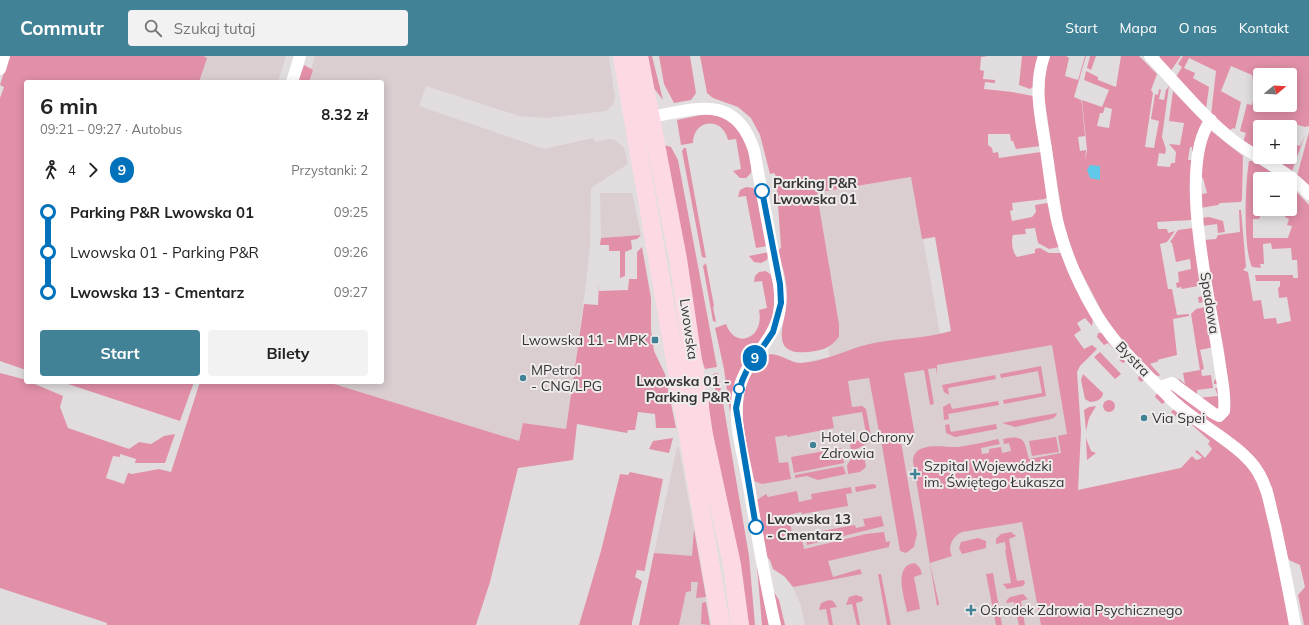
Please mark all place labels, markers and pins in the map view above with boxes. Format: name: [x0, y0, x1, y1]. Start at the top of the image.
place label: Parking P&R Lwowska 01: [773, 174, 857, 208]
marker: Parking P&R Lwowska 01: [754, 183, 770, 199]
place label: Lwowska 11 - MPK: [522, 331, 648, 349]
marker: Lwowska 11 - MPK: [650, 335, 660, 345]
place label: MPetrol - CNG/LPG: [531, 361, 602, 395]
place label: Lwowska 01 - Parking P&R: [636, 372, 730, 406]
marker: MPetrol - CNG/LPG: [518, 373, 528, 383]
marker: Lwowska 01 - Parking P&R: [733, 383, 745, 395]
place label: Via Spei: [1152, 409, 1205, 427]
marker: Via Spei: [1139, 413, 1149, 423]
place label: Hotel Ochrony Zdrowia: [821, 428, 914, 462]
marker: Hotel Ochrony Zdrowia: [808, 440, 818, 450]
place label: Szpital Wojewódzki im. Świętego Łukasza: [924, 457, 1064, 491]
marker: Szpital Wojewódzki im. Świętego Łukasza: [909, 468, 921, 480]
place label: Lwowska 13 - Cmentarz: [767, 510, 851, 544]
marker: Lwowska 13 - Cmentarz: [748, 519, 764, 535]
place label: Ośrodek Zdrowia Psychicznego: [980, 601, 1183, 619]
marker: Ośrodek Zdrowia Psychicznego: [965, 604, 977, 616]

